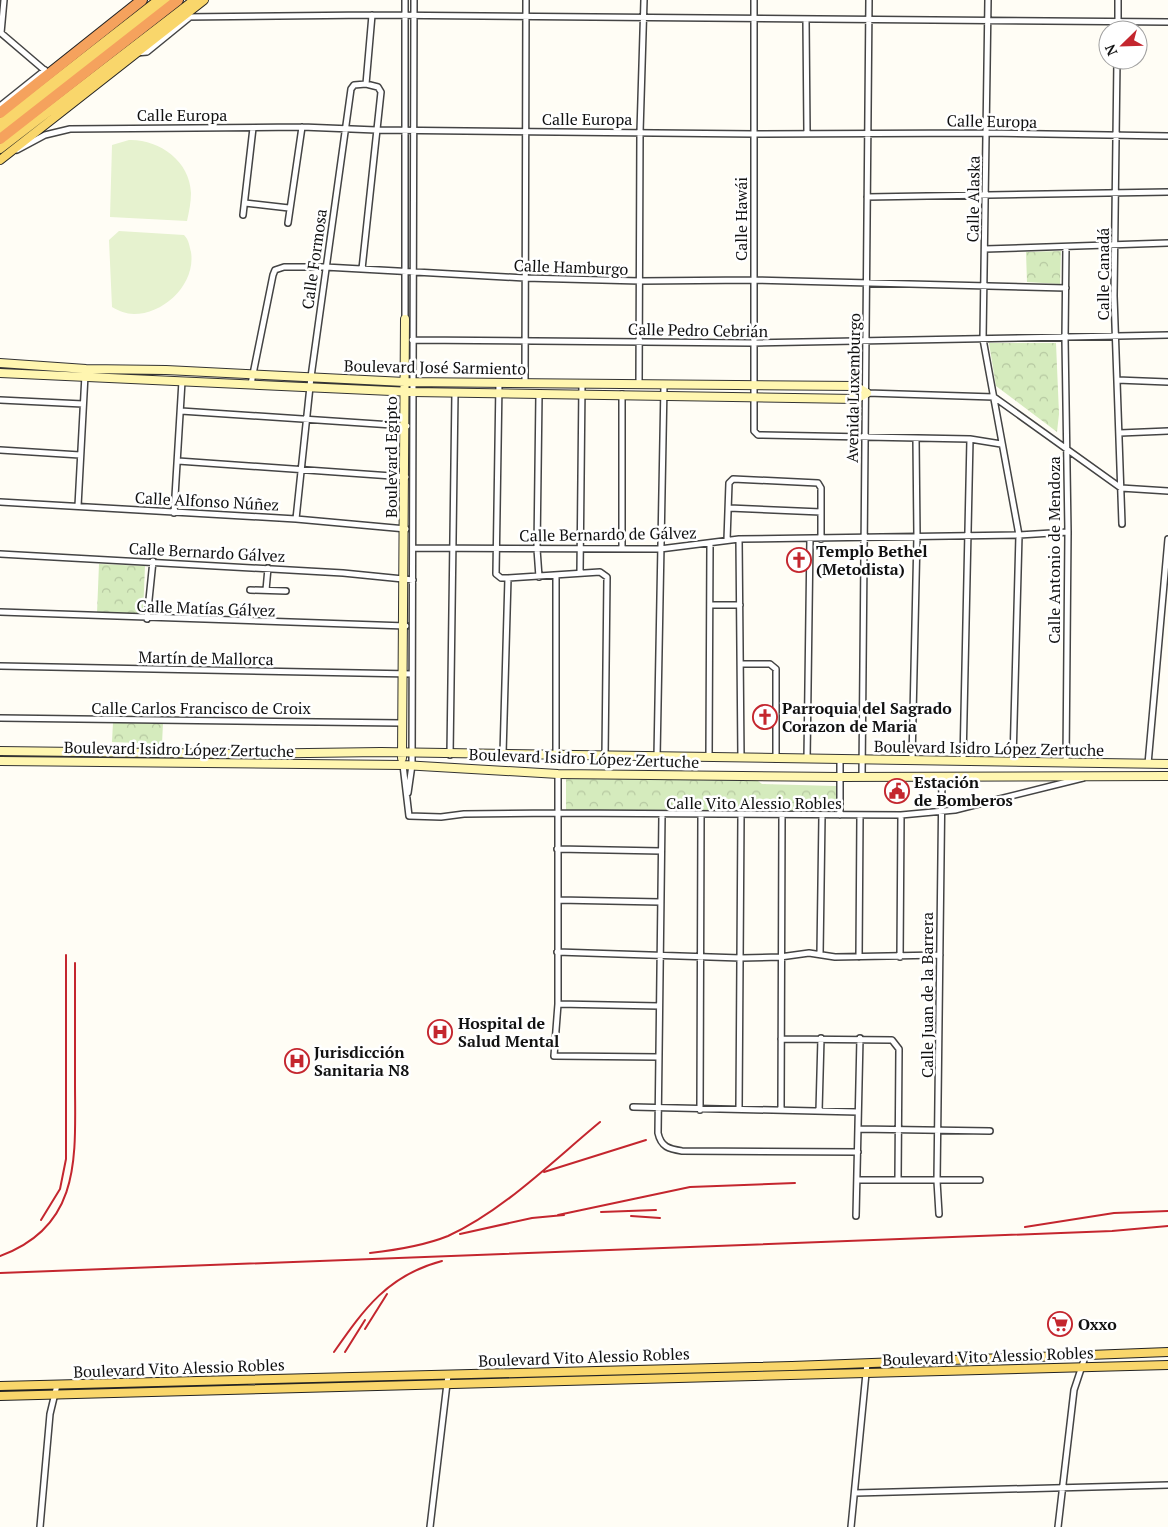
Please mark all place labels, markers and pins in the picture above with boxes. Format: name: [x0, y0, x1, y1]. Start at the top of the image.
place label: Templo Bethel (Metodista): [816, 540, 928, 580]
church icon: Templo Bethel (Metodista): [786, 547, 812, 573]
place label: Parroquia del Sagrado Corazon de Maria: [782, 697, 952, 737]
church icon: Parroquia del Sagrado Corazon de Maria: [752, 704, 778, 730]
place label: Estación de Bomberos: [914, 771, 1013, 811]
public building icon: Estación de Bomberos: [884, 778, 910, 804]
place label: Hospital de Salud Mental: [458, 1012, 559, 1052]
hospital icon: Hospital de Salud Mental: [427, 1019, 453, 1045]
place label: Jurisdicción Sanitaria N8: [314, 1041, 409, 1081]
hospital icon: Jurisdicción Sanitaria N8: [284, 1048, 310, 1074]
supermarket icon: Oxxo: [1047, 1311, 1073, 1337]
place label: Oxxo: [1078, 1313, 1117, 1335]

